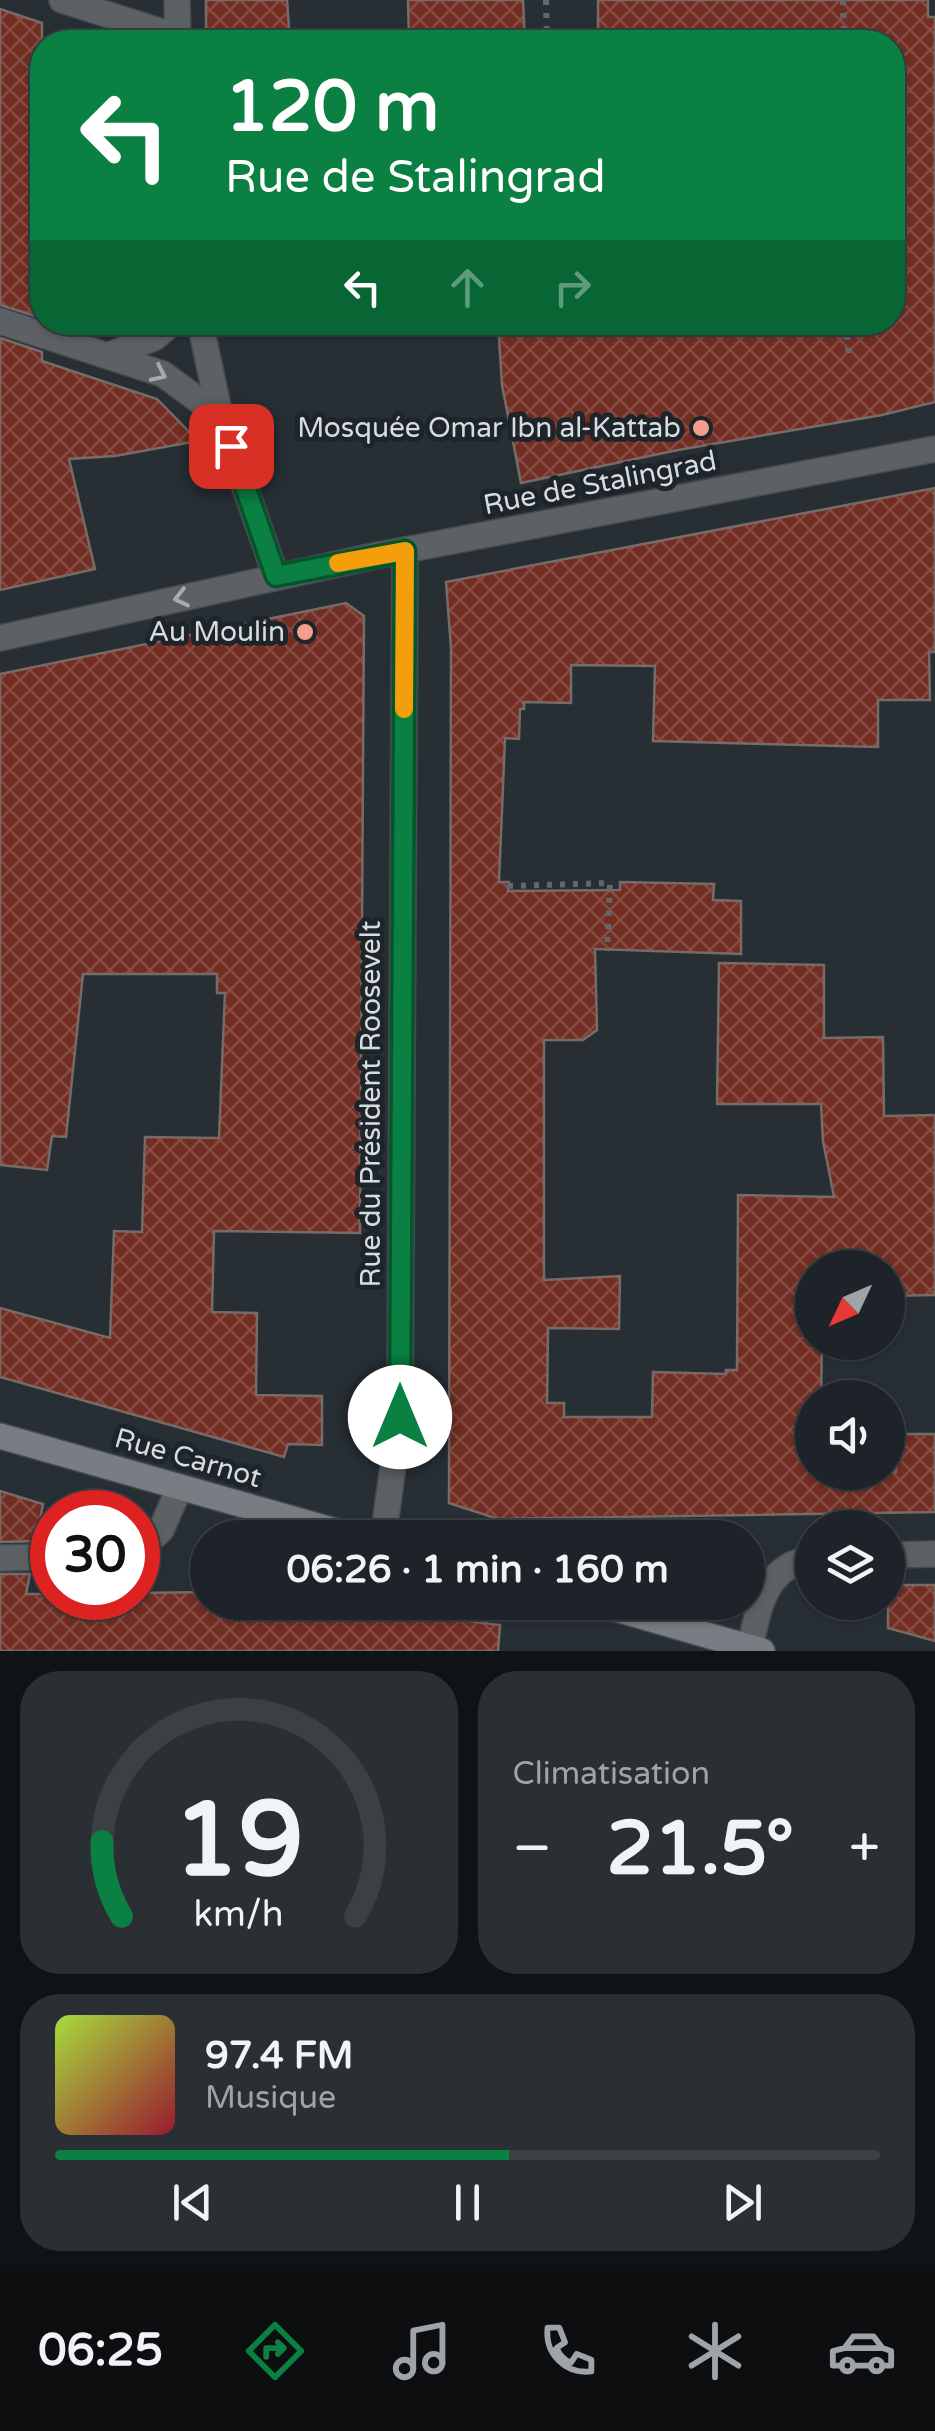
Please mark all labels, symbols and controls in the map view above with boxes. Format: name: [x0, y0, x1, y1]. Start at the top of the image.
text: 120 m: [225, 66, 439, 150]
icon: left: [60, 70, 190, 200]
text: Rue de Stalingrad: [225, 151, 606, 205]
icon: left: [335, 260, 390, 315]
icon: ahead: [440, 260, 495, 315]
icon: right: [545, 260, 600, 315]
one-way arrow: [148, 362, 166, 382]
pin: [189, 404, 274, 489]
place label: Mosquée Omar Ibn al-Kattab: [297, 411, 681, 445]
marker: Mosquée Omar Ibn al-Kattab: [690, 417, 712, 439]
icon: arrive: [204, 419, 259, 474]
street label: Rue de Stalingrad: [481, 444, 719, 522]
one-way arrow: [173, 586, 190, 607]
place label: Au Moulin: [148, 615, 285, 649]
marker: Au Moulin: [294, 621, 316, 643]
street label: Rue du Président Roosevelt: [354, 920, 388, 1287]
north arrow: [795, 1250, 905, 1360]
map controls: [795, 1250, 905, 1620]
position arrow: [348, 1365, 452, 1469]
button: sound: [795, 1380, 905, 1490]
street label: Rue Carnot: [111, 1421, 265, 1495]
speed limit sign: 30: [30, 1490, 160, 1620]
button: layers: [795, 1510, 905, 1620]
text: 06:26 · 1 min · 160 m: [286, 1547, 669, 1593]
text: Climatisation: [513, 1755, 710, 1793]
text: 19: [173, 1779, 304, 1904]
text: 21.5°: [607, 1804, 794, 1894]
text: −: [513, 1816, 552, 1882]
text: +: [849, 1816, 880, 1882]
text: km/h: [194, 1893, 284, 1936]
text: 97.4 FM: [205, 2033, 354, 2079]
text: Musique: [205, 2079, 336, 2117]
icon: previous: [165, 2175, 220, 2230]
icon: pause: [440, 2175, 495, 2230]
icon: next: [715, 2175, 770, 2230]
icon: directions: [240, 2316, 310, 2386]
icon: music: [387, 2316, 457, 2386]
icon: phone: [533, 2316, 603, 2386]
icon: climate: [680, 2316, 750, 2386]
icon: car: [827, 2316, 897, 2386]
text: 06:25: [38, 2324, 163, 2378]

